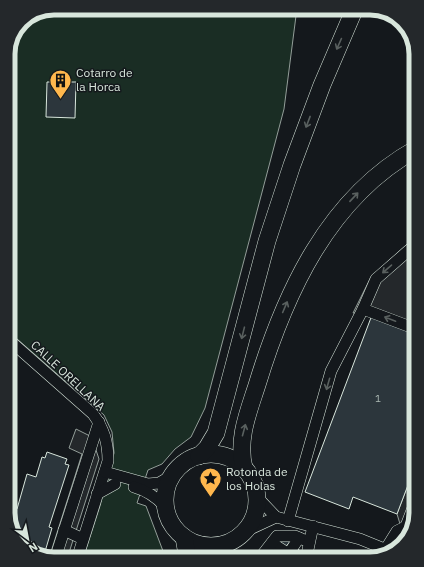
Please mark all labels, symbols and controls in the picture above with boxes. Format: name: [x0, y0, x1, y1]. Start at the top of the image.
one-way arrow: [335, 37, 343, 49]
place label: Cotarro de la Horca: [76, 65, 133, 94]
building icon: Cotarro de la Horca: [48, 67, 74, 100]
one-way arrow: [303, 115, 311, 127]
one-way arrow: [350, 192, 359, 203]
one-way arrow: [381, 265, 392, 274]
one-way arrow: [282, 301, 289, 313]
one-way arrow: [384, 315, 396, 323]
one-way arrow: [239, 326, 246, 339]
street label: CALLE ORELLANA: [28, 337, 109, 414]
one-way arrow: [324, 377, 331, 390]
house number: 1: [375, 392, 381, 405]
one-way arrow: [240, 424, 248, 437]
place label: Rotonda de los Holas: [226, 464, 288, 493]
place icon: Rotonda de los Holas: [197, 466, 223, 499]
north arrow: [8, 519, 48, 559]
text: N: [26, 539, 40, 556]

